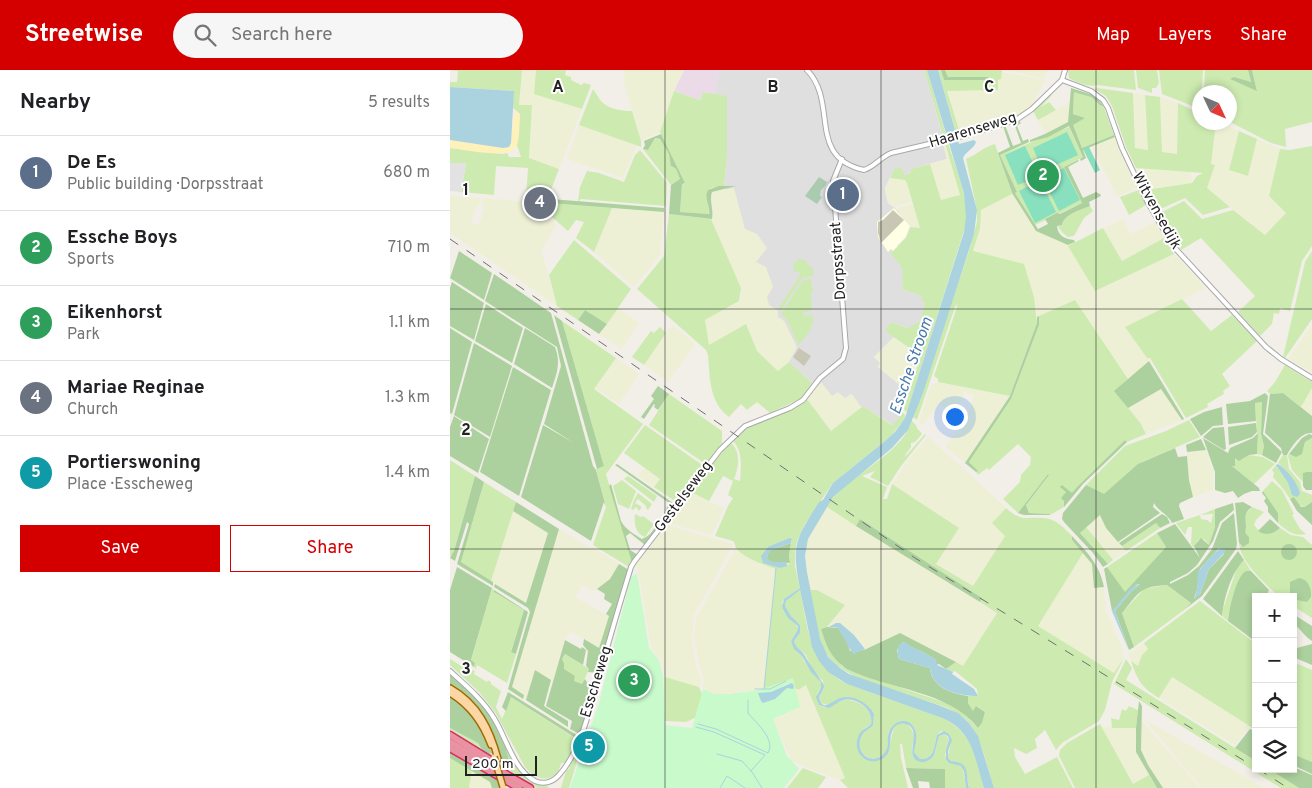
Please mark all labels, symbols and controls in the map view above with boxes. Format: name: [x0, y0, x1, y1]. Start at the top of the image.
search box: [173, 13, 523, 58]
text: Streetwise: [25, 20, 143, 50]
icon: search: [191, 21, 219, 49]
text: Search here: [231, 23, 333, 47]
text: Map: [1096, 24, 1130, 47]
text: Layers: [1158, 24, 1212, 47]
text: Share: [1240, 24, 1287, 47]
text: A: [552, 78, 564, 98]
text: B: [767, 78, 779, 98]
text: C: [984, 78, 994, 98]
north arrow: [1192, 85, 1237, 130]
text: Nearby: [20, 89, 91, 116]
text: 5 results: [368, 93, 430, 113]
street label: Haarenseweg: [927, 109, 1019, 153]
text: De Es: [67, 151, 116, 175]
pin: 2: [1027, 157, 1059, 195]
text: 1: [33, 163, 39, 183]
text: 680 m: [383, 163, 430, 183]
street label: Witvensedijk: [1127, 169, 1185, 253]
text: Public building · Dorpsstraat: [67, 175, 263, 195]
pin: 1: [827, 176, 859, 214]
text: 1: [463, 181, 469, 201]
pin: 4: [524, 184, 556, 222]
street label: Dorpsstraat: [827, 221, 851, 301]
text: Essche Boys: [67, 226, 178, 250]
text: 2: [31, 238, 41, 258]
text: 710 m: [388, 238, 430, 258]
text: Sports: [67, 250, 115, 270]
text: Eikenhorst: [67, 301, 163, 325]
text: 3: [31, 313, 41, 333]
text: 1.1 km: [389, 313, 430, 333]
water label: Essche Stroom: [886, 315, 938, 417]
text: Park: [67, 325, 100, 345]
text: Mariae Reginae: [67, 376, 205, 400]
text: 4: [31, 388, 41, 408]
text: 1.3 km: [385, 388, 430, 408]
text: Church: [67, 400, 118, 420]
your location: [942, 404, 968, 430]
text: 2: [461, 421, 471, 441]
text: Portierswoning: [67, 451, 201, 475]
street label: Gestelseweg: [651, 457, 717, 537]
text: 5: [31, 463, 41, 483]
text: 1.4 km: [385, 463, 430, 483]
text: Place · Esscheweg: [67, 475, 193, 495]
button: Save: [20, 525, 220, 572]
button: Share: [230, 525, 430, 572]
map controls: [1252, 593, 1297, 773]
button: +: [1252, 593, 1297, 638]
button: −: [1252, 638, 1297, 683]
street label: Esscheweg: [577, 644, 617, 720]
text: 3: [461, 660, 471, 680]
pin: 3: [618, 662, 650, 700]
button: locate: [1252, 683, 1297, 728]
pin: 5: [573, 728, 605, 766]
button: layers: [1252, 728, 1297, 773]
scale bar: [465, 753, 538, 776]
text: 200 m: [472, 756, 514, 773]

